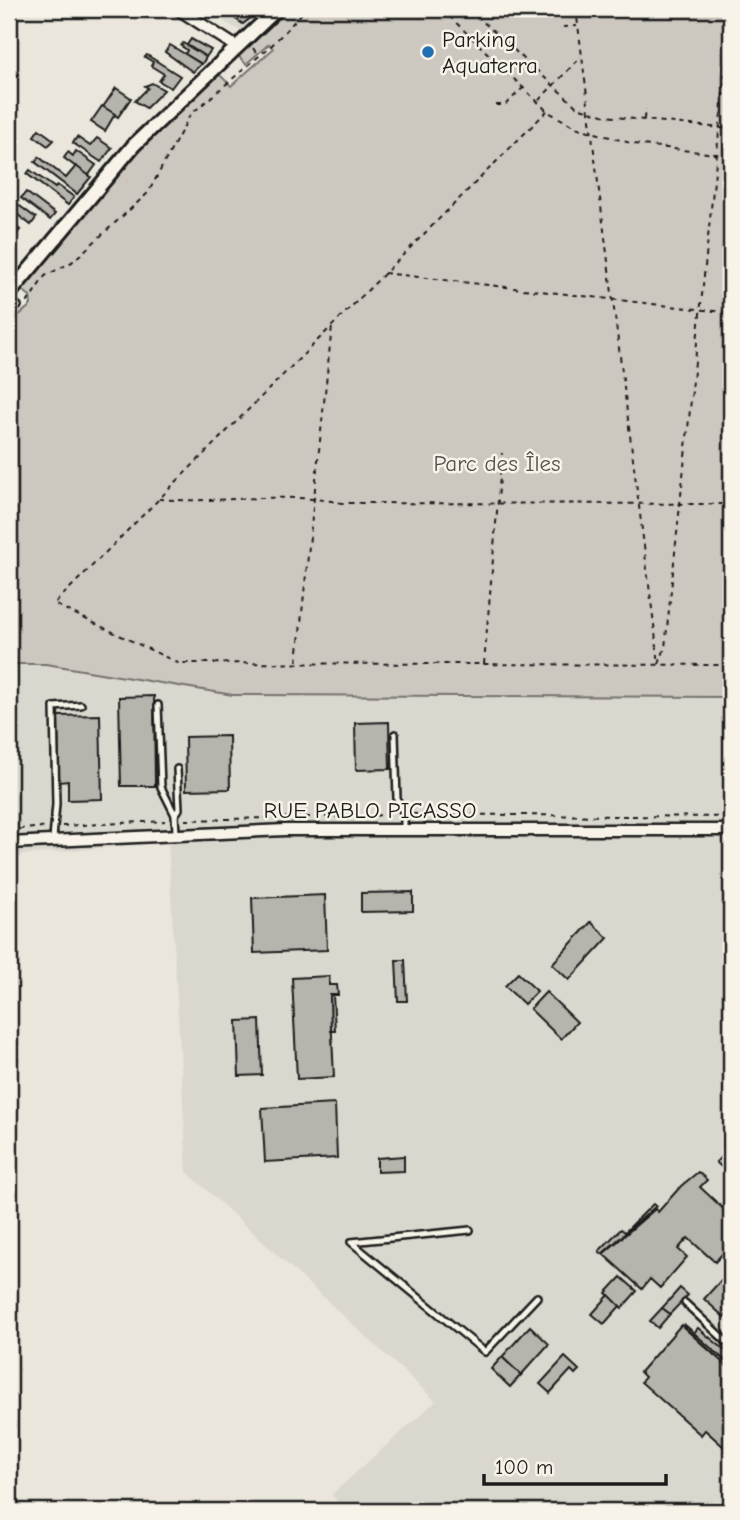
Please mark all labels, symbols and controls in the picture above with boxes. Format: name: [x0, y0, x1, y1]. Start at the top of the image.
place label: Parking Aquaterra: [442, 26, 538, 79]
marker: Parking Aquaterra: [420, 44, 436, 60]
park label: Parc des Îles: [433, 450, 561, 477]
street label: RUE PABLO PICASSO: [264, 797, 476, 824]
scale bar: [484, 1443, 666, 1487]
text: 100 m: [495, 1455, 553, 1479]

